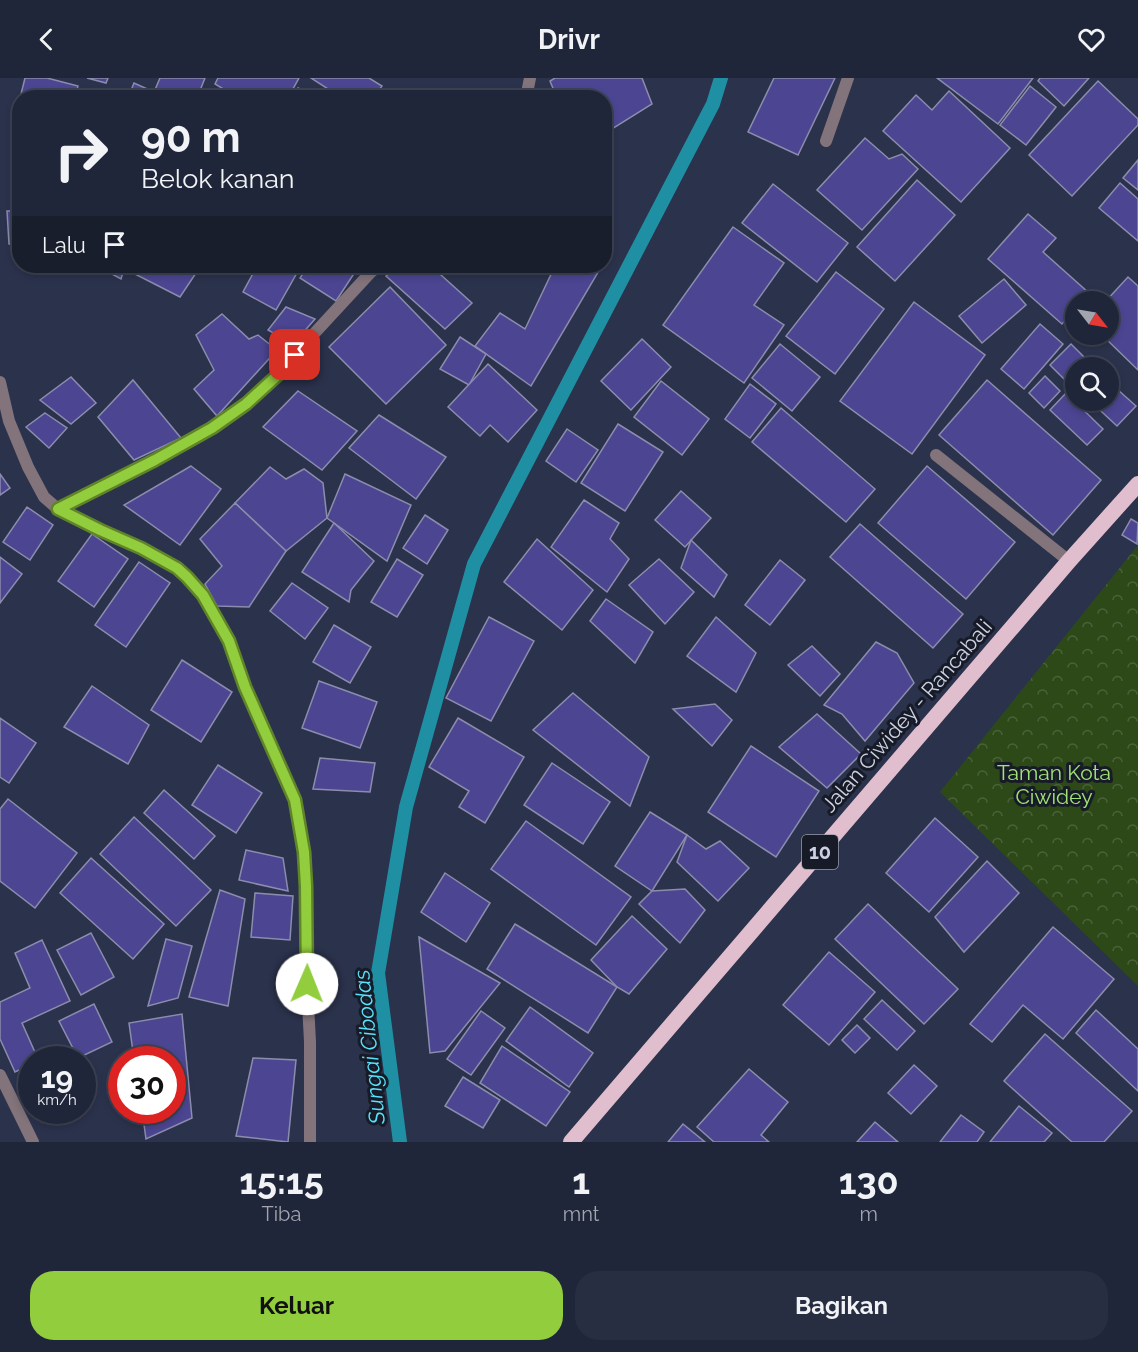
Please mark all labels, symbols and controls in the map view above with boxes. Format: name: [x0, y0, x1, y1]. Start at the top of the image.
icon: back: [30, 23, 63, 56]
icon: heart: [1075, 23, 1108, 56]
text: Drivr: [538, 24, 600, 55]
text: 90 m: [141, 113, 241, 162]
icon: right: [42, 114, 120, 192]
text: Belok kanan: [141, 163, 295, 194]
icon: arrive: [98, 228, 131, 261]
text: Lalu: [42, 232, 86, 258]
north arrow: [1065, 291, 1119, 345]
map controls: [1065, 291, 1119, 411]
pin: [269, 329, 320, 380]
icon: arrive: [278, 338, 311, 371]
button: search: [1065, 357, 1119, 411]
street label: Jalan Ciwidey - Rancabali: [816, 614, 997, 817]
park label: Taman Kota Ciwidey: [997, 760, 1111, 809]
road number: 10: [802, 835, 838, 869]
position arrow: [275, 952, 339, 1016]
water label: Sungai Cibodas: [348, 968, 390, 1127]
speed limit sign: 30: [108, 1046, 186, 1124]
text: 19: [41, 1060, 73, 1095]
text: km/h: [37, 1091, 77, 1109]
text: 15:15: [239, 1160, 324, 1202]
text: 1: [572, 1160, 590, 1202]
text: 130: [839, 1160, 899, 1202]
text: Tiba: [262, 1202, 301, 1226]
text: mnt: [563, 1202, 600, 1226]
text: m: [860, 1202, 878, 1226]
button: Keluar: [30, 1271, 563, 1340]
button: Bagikan: [575, 1271, 1108, 1340]

